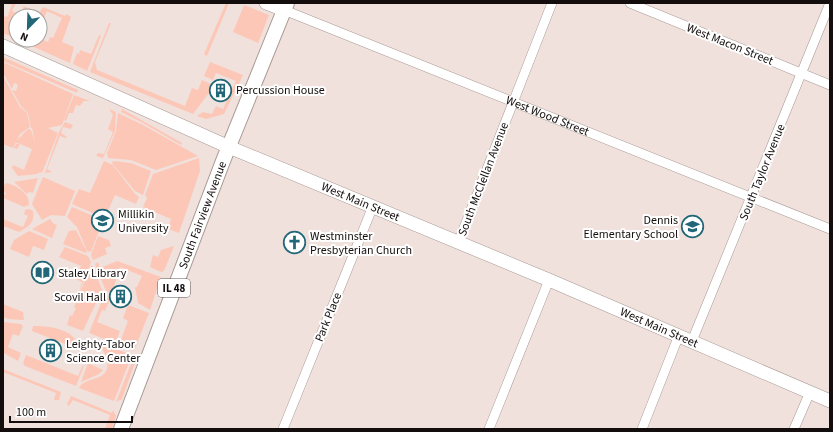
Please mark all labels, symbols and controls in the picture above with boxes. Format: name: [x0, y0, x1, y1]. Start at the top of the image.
north arrow: [8, 8, 48, 48]
street label: West Macon Street: [684, 19, 776, 70]
text: N: [18, 28, 31, 45]
building icon: Percussion House: [208, 77, 234, 103]
place label: Percussion House: [236, 82, 325, 99]
street label: West Wood Street: [503, 92, 592, 141]
street label: South McClellan Avenue: [454, 120, 513, 239]
street label: South Taylor Avenue: [735, 121, 790, 223]
street label: South Fairview Avenue: [175, 159, 231, 272]
street label: West Main Street: [319, 178, 402, 226]
place label: Millikin University: [118, 206, 169, 237]
school or university icon: Millikin University: [89, 208, 115, 234]
place label: Dennis Elementary School: [583, 212, 678, 243]
school or university icon: Dennis Elementary School: [680, 214, 706, 240]
place label: Westminster Presbyterian Church: [310, 228, 412, 259]
church icon: Westminster Presbyterian Church: [282, 230, 308, 256]
library icon: Staley Library: [30, 260, 56, 286]
place label: Staley Library: [58, 265, 127, 282]
road number: IL 48: [158, 279, 190, 297]
building icon: Scovil Hall: [108, 284, 134, 310]
place label: Scovil Hall: [54, 289, 106, 306]
street label: Park Place: [311, 290, 346, 344]
street label: West Main Street: [617, 304, 701, 352]
place label: Leighty-Tabor Science Center: [66, 336, 141, 367]
building icon: Leighty-Tabor Science Center: [38, 338, 64, 364]
scale bar: [10, 398, 132, 424]
text: 100 m: [16, 404, 46, 421]

